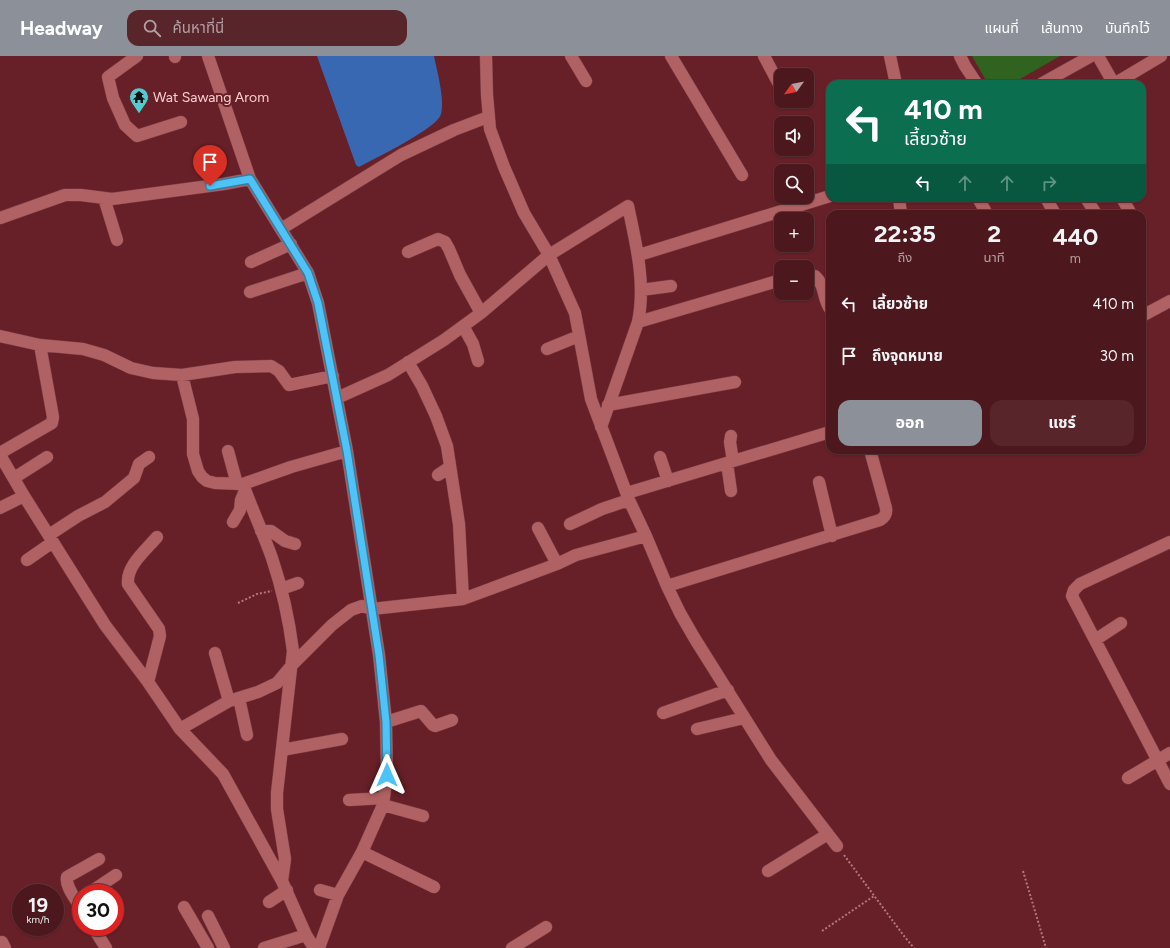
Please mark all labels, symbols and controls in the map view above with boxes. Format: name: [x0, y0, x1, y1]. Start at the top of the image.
search box: [127, 10, 407, 46]
text: Headway: [20, 17, 103, 40]
icon: search: [141, 17, 163, 39]
text: ค้นหาที่นี่: [173, 19, 224, 37]
text: แผนที่: [985, 20, 1019, 37]
text: เส้นทาง: [1041, 20, 1083, 37]
text: บันทึกไว้: [1105, 20, 1150, 37]
north arrow: [774, 68, 814, 108]
map controls: [774, 68, 814, 300]
temple icon: Wat Sawang Arom: [128, 86, 150, 114]
place label: Wat Sawang Arom: [153, 89, 269, 106]
text: 410 m: [904, 92, 983, 126]
icon: left: [838, 96, 890, 148]
button: sound: [774, 116, 814, 156]
text: เลี้ยวซ้าย: [904, 128, 967, 150]
pin: [193, 145, 227, 186]
icon: arrive: [199, 151, 221, 173]
button: search: [774, 164, 814, 204]
icon: left: [912, 172, 934, 194]
icon: ahead: [954, 172, 976, 194]
icon: ahead: [996, 172, 1018, 194]
icon: right: [1038, 172, 1060, 194]
button: +: [774, 212, 814, 252]
text: 22:35: [874, 219, 936, 248]
text: 2: [987, 219, 1001, 248]
text: 440: [1052, 222, 1098, 251]
text: ถึง: [897, 250, 912, 265]
text: นาที: [984, 250, 1005, 265]
text: m: [1070, 251, 1081, 266]
button: −: [774, 260, 814, 300]
icon: left: [838, 293, 860, 315]
text: เลี้ยวซ้าย: [872, 295, 928, 313]
text: 410 m: [1092, 295, 1134, 313]
icon: arrive: [838, 345, 860, 367]
text: ถึงจุดหมาย: [872, 347, 943, 365]
text: 30 m: [1100, 347, 1134, 365]
button: ออก: [838, 400, 982, 446]
button: แชร์: [990, 400, 1134, 446]
position arrow: [366, 754, 408, 796]
speed limit sign: 30: [72, 884, 124, 936]
text: 19: [28, 893, 48, 917]
text: km/h: [27, 913, 49, 926]

